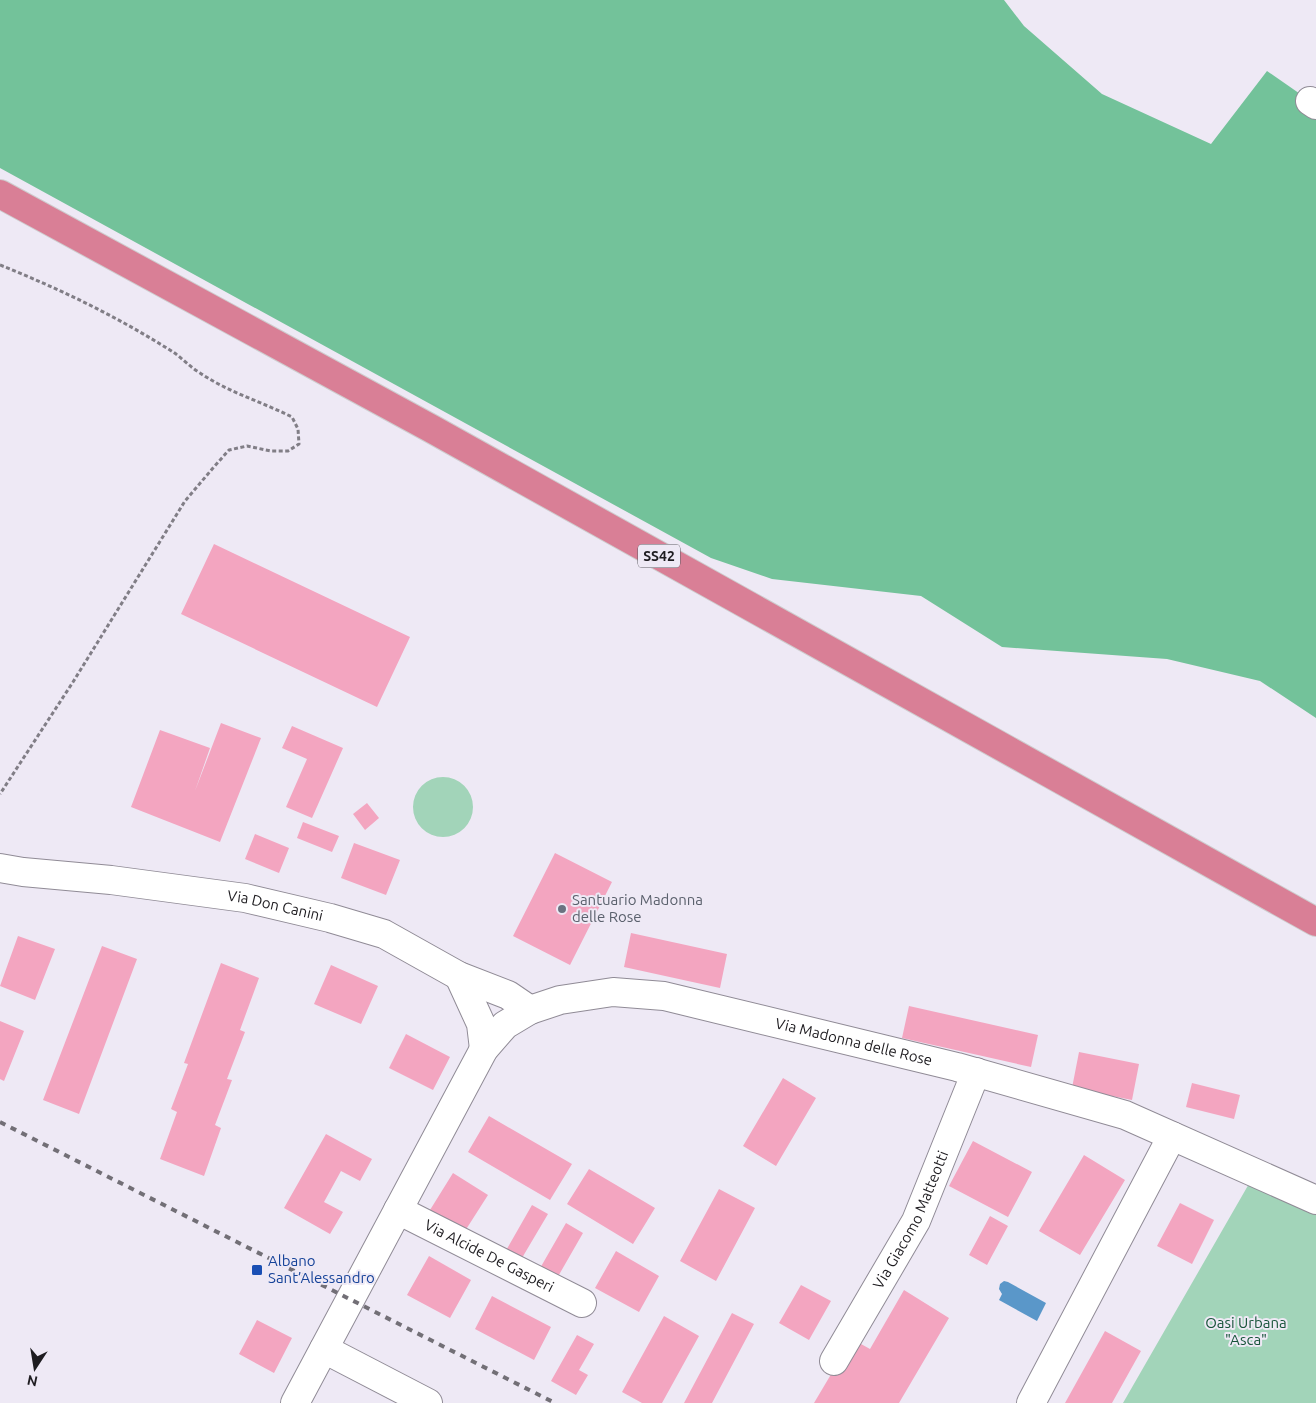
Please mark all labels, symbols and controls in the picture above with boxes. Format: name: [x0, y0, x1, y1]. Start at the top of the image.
road number: SS42: [638, 544, 680, 568]
street label: Via Don Canini: [226, 887, 325, 924]
place label: Santuario Madonna delle Rose: [572, 891, 703, 925]
marker: Santuario Madonna delle Rose: [556, 903, 568, 915]
street label: Via Madonna delle Rose: [774, 1014, 934, 1069]
street label: Via Giacomo Matteotti: [869, 1148, 951, 1292]
street label: Via Alcide De Gasperi: [422, 1216, 557, 1295]
place label: Albano Sant’Alessandro: [268, 1252, 375, 1286]
marker: Albano Sant’Alessandro: [250, 1263, 264, 1277]
park label: Oasi Urbana "Asca": [1205, 1314, 1287, 1348]
north arrow: [10, 1343, 60, 1393]
text: N: [26, 1372, 39, 1390]

